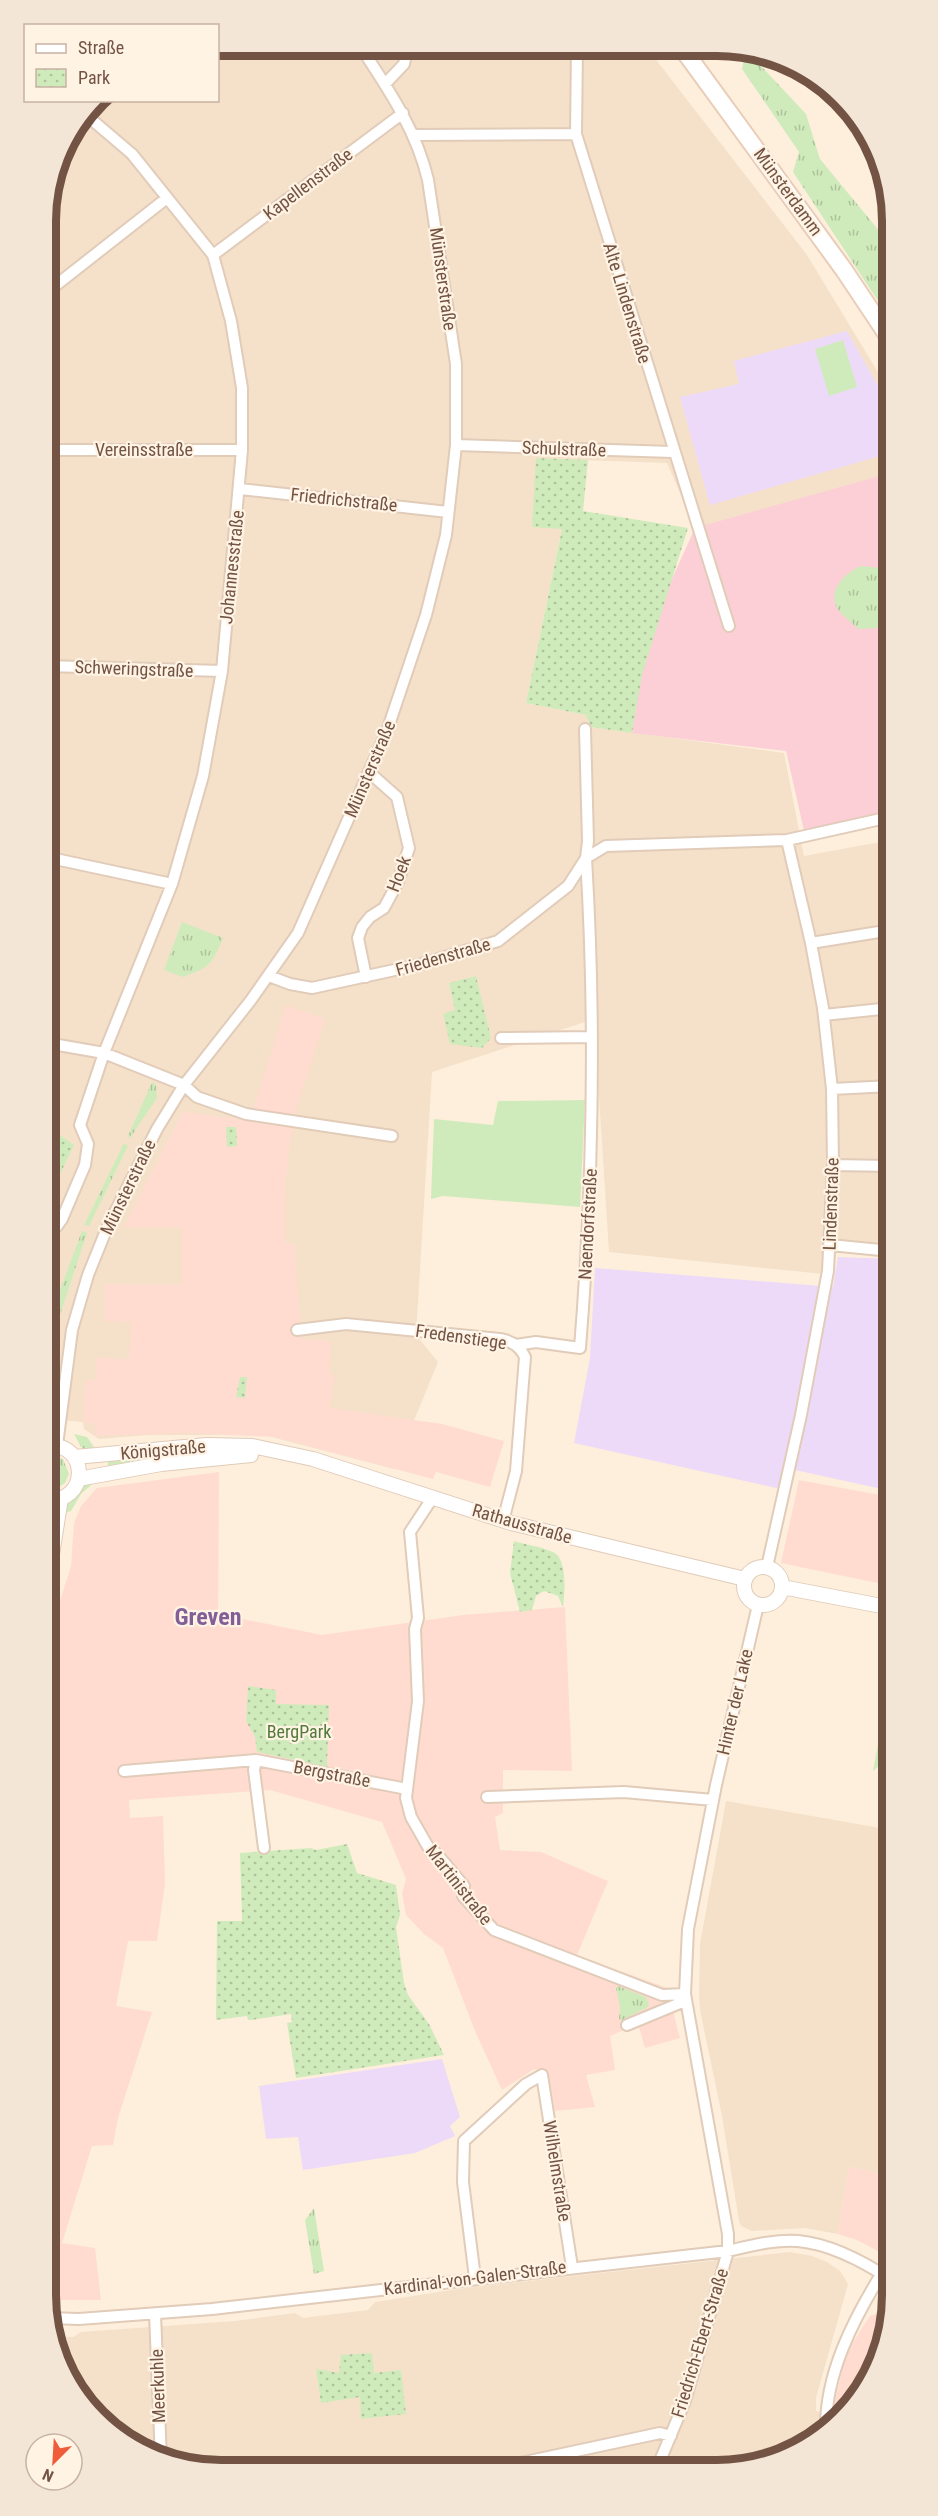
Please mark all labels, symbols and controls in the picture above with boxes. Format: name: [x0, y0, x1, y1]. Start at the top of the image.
legend: [24, 24, 219, 102]
text: Straße: [78, 37, 124, 58]
text: Park: [78, 67, 110, 88]
street label: Kapellenstraße: [259, 143, 356, 224]
street label: Münsterdamm: [750, 144, 827, 240]
street label: Münsterstraße: [426, 226, 461, 332]
street label: Alte Lindenstraße: [599, 240, 656, 366]
street label: Schulstraße: [522, 437, 607, 460]
street label: Vereinsstraße: [95, 439, 193, 460]
street label: Friedrichstraße: [290, 483, 398, 516]
street label: Johannesstraße: [215, 509, 248, 625]
street label: Schweringstraße: [74, 656, 194, 681]
street label: Münsterstraße: [340, 717, 399, 821]
street label: Hoek: [382, 853, 415, 895]
street label: Friedenstraße: [393, 933, 493, 980]
street label: Münsterstraße: [95, 1136, 160, 1238]
street label: Lindenstraße: [818, 1157, 843, 1251]
street label: Naendorfstraße: [574, 1168, 601, 1280]
street label: Fredenstiege: [414, 1320, 508, 1353]
street label: Königstraße: [119, 1435, 206, 1464]
street label: Rathausstraße: [470, 1499, 574, 1548]
district label: Greven: [174, 1603, 242, 1631]
street label: Hinter der Lake: [712, 1647, 757, 1757]
park label: BergPark: [267, 1721, 331, 1742]
street label: Bergstraße: [292, 1756, 372, 1791]
street label: Martinistraße: [422, 1841, 497, 1929]
street label: Wilhelmstraße: [539, 2119, 576, 2223]
street label: Kardinal-von-Galen-Straße: [382, 2256, 567, 2299]
street label: Friedrich-Ebert-Straße: [667, 2266, 732, 2420]
street label: Meerkuhle: [146, 2349, 169, 2423]
north arrow: [24, 2432, 84, 2492]
text: N: [40, 2465, 56, 2486]

